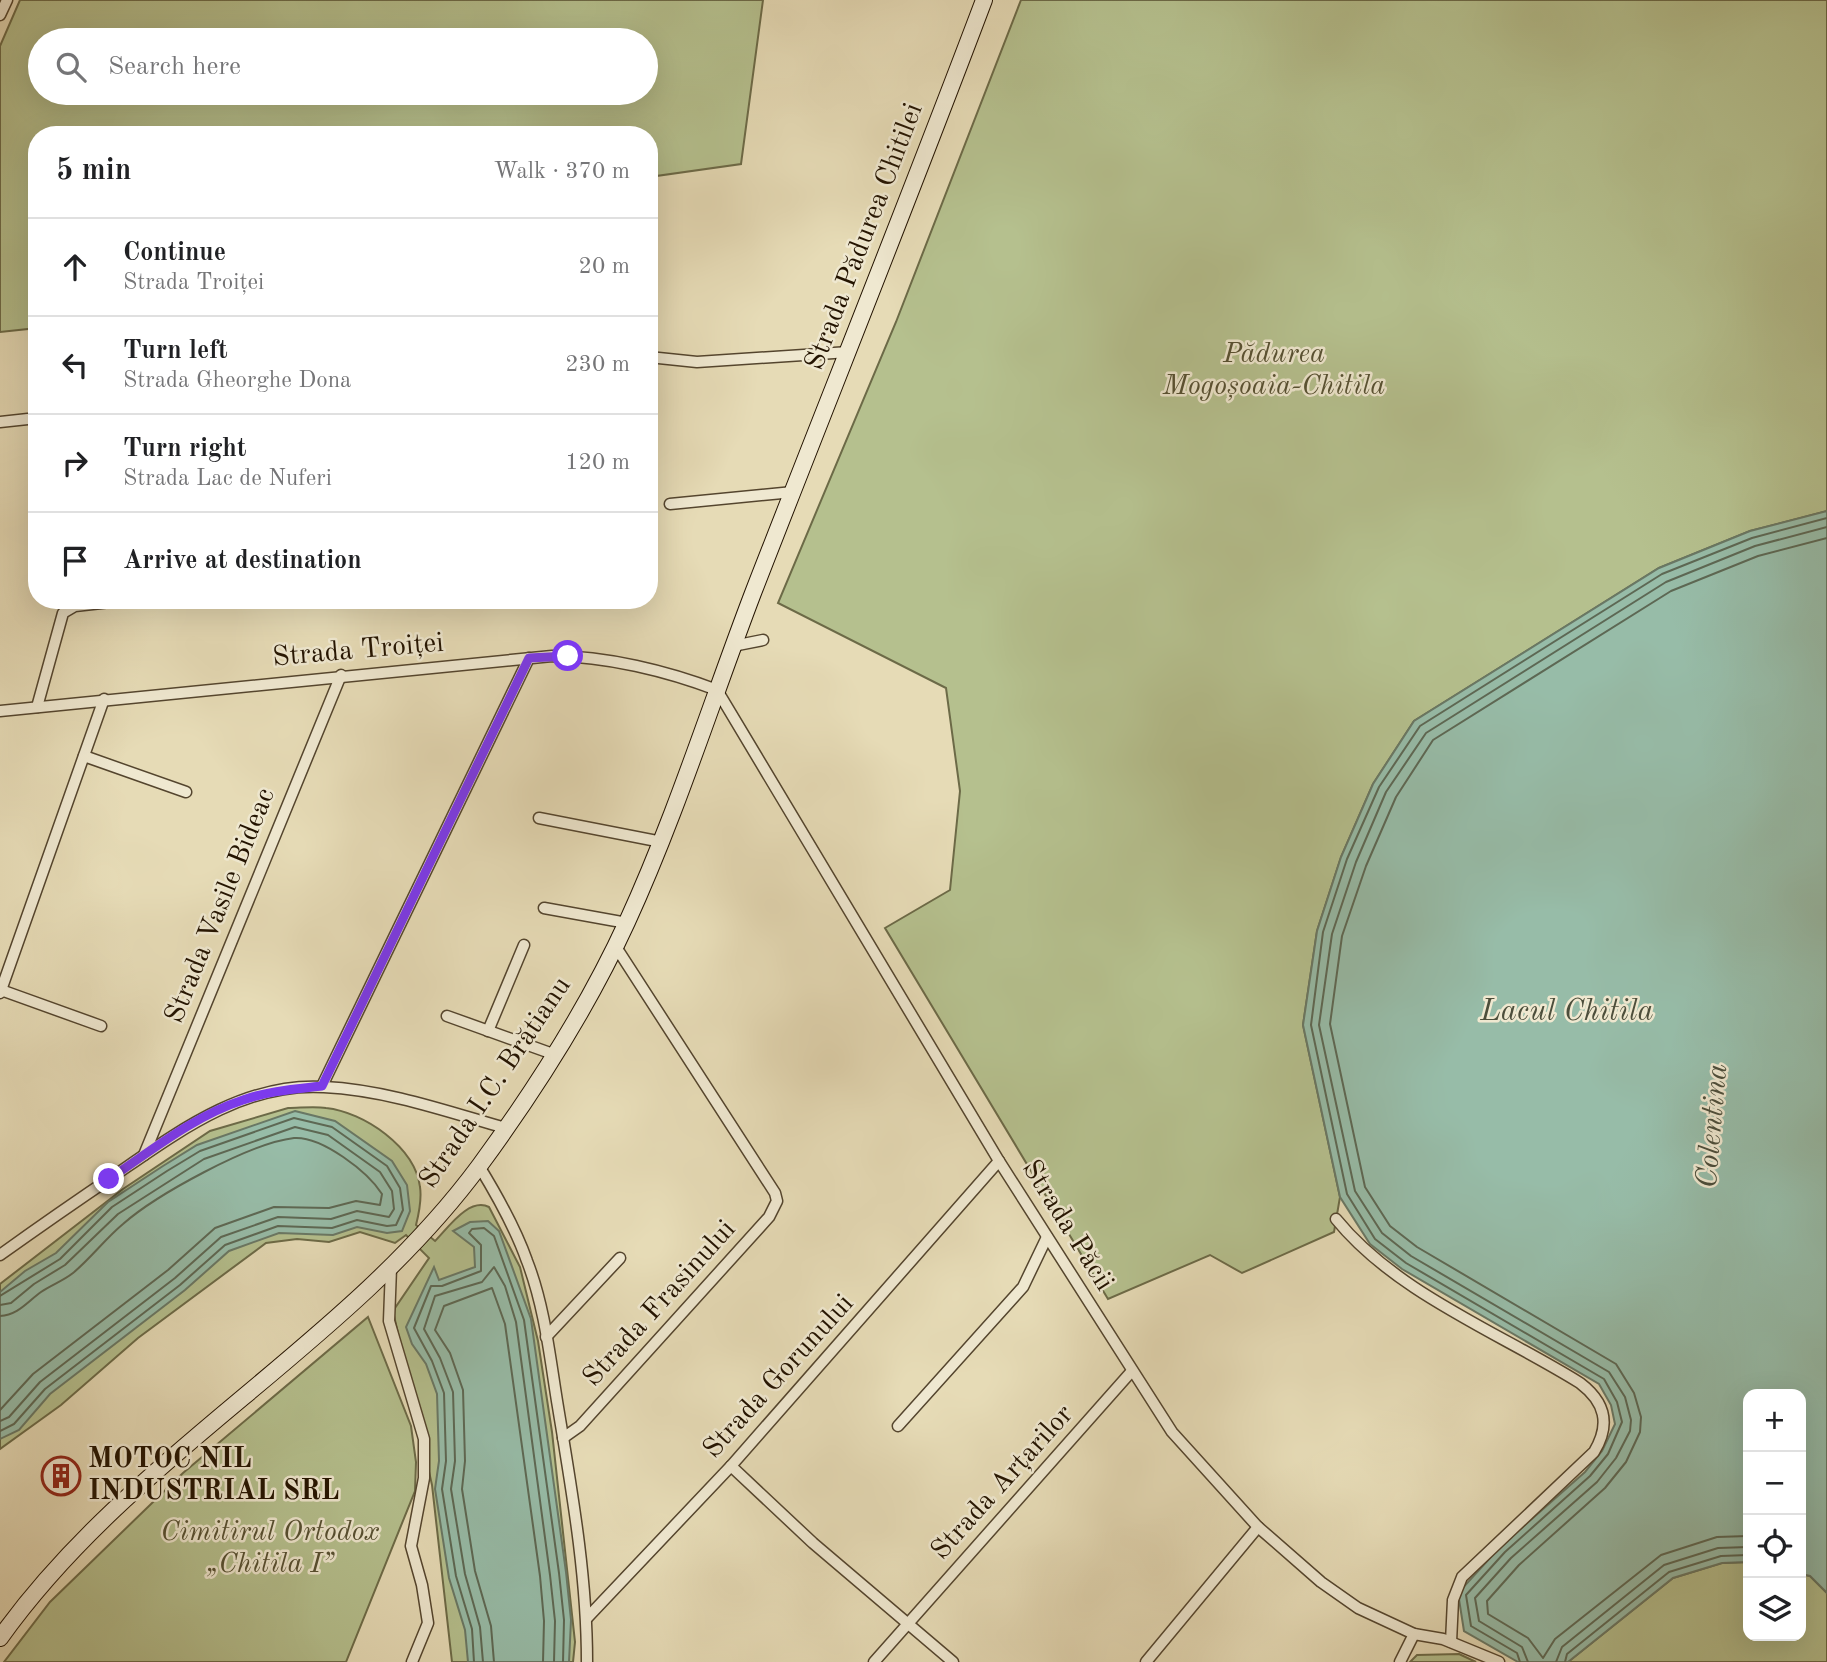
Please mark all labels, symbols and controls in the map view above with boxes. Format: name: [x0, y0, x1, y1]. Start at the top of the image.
search box: [28, 28, 658, 105]
icon: search: [52, 48, 90, 86]
text: Search here: [108, 54, 241, 80]
street label: Strada Pădurea Chitilei: [801, 100, 929, 374]
text: 5 min: [56, 156, 131, 186]
text: Walk · 370 m: [494, 160, 630, 183]
text: Continue: [123, 240, 226, 266]
icon: ahead: [56, 248, 94, 286]
text: 20 m: [579, 255, 630, 278]
text: Strada Troiței: [123, 271, 264, 294]
text: Turn left: [123, 338, 228, 364]
park label: Pădurea Mogoșoaia-Chitila: [1162, 341, 1385, 401]
icon: left: [56, 346, 94, 384]
text: 230 m: [565, 353, 630, 376]
text: Strada Gheorghe Dona: [123, 369, 351, 392]
text: Turn right: [123, 436, 246, 462]
icon: right: [56, 444, 94, 482]
text: 120 m: [565, 451, 630, 474]
text: Strada Lac de Nuferi: [123, 467, 332, 490]
icon: arrive: [56, 542, 94, 580]
text: Arrive at destination: [123, 548, 362, 574]
street label: Strada Troiței: [271, 630, 445, 672]
route start: [552, 640, 583, 671]
street label: Strada Vasile Bideac: [161, 785, 281, 1027]
street label: Strada I.C. Brătianu: [415, 972, 577, 1194]
water label: Lacul Chitila: [1479, 997, 1654, 1027]
water label: Colentina: [1693, 1062, 1733, 1190]
street label: Strada Păcii: [1016, 1156, 1118, 1296]
route end: [93, 1163, 124, 1194]
street label: Strada Frasinului: [578, 1216, 742, 1392]
street label: Strada Gorunului: [699, 1290, 859, 1464]
map controls: [1743, 1389, 1806, 1641]
button: +: [1743, 1389, 1806, 1452]
street label: Strada Arțarilor: [927, 1400, 1079, 1566]
place label: MOTOC NIL INDUSTRIAL SRL: [88, 1446, 339, 1506]
button: −: [1743, 1452, 1806, 1515]
building icon: MOTOC NIL INDUSTRIAL SRL: [40, 1455, 82, 1497]
button: locate: [1743, 1515, 1806, 1578]
park label: Cimitirul Ortodox „Chitila I”: [160, 1519, 380, 1579]
button: layers: [1743, 1578, 1806, 1641]

